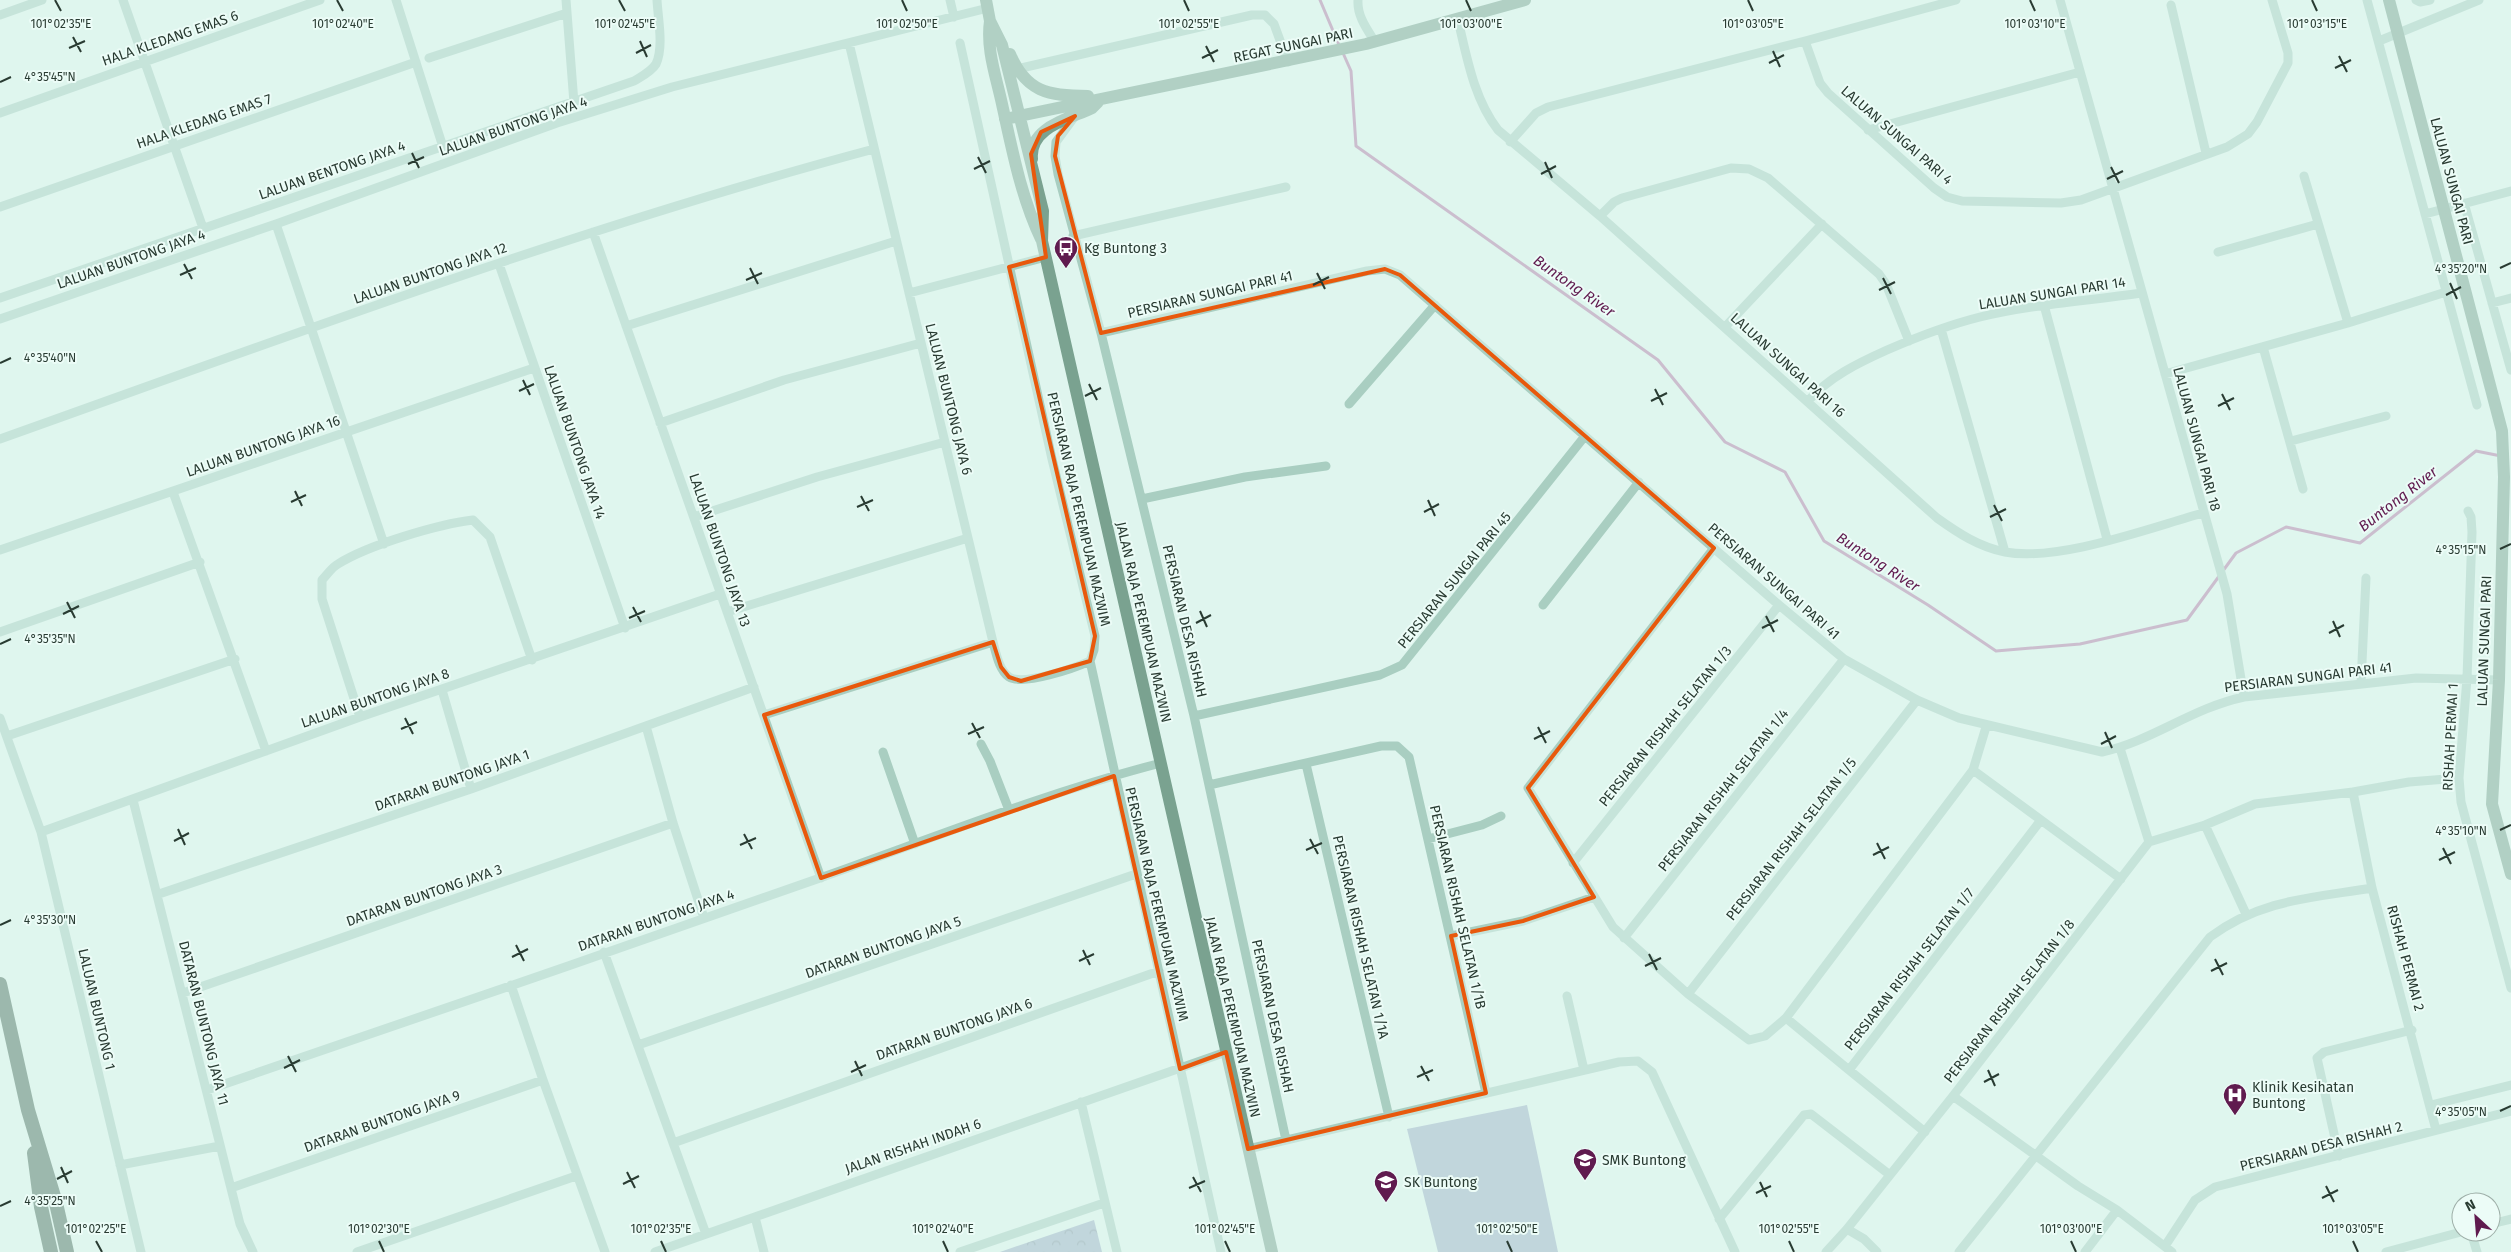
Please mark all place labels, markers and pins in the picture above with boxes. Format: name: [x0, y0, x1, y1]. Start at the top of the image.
bus stop icon: Kg Buntong 3: [1053, 235, 1079, 269]
place label: Kg Buntong 3: [1084, 240, 1167, 257]
place label: Klinik Kesihatan Buntong: [2252, 1079, 2354, 1112]
hospital icon: Klinik Kesihatan Buntong: [2222, 1082, 2248, 1116]
school or university icon: SMK Buntong: [1572, 1147, 1598, 1181]
place label: SMK Buntong: [1602, 1152, 1686, 1169]
school or university icon: SK Buntong: [1373, 1169, 1399, 1203]
place label: SK Buntong: [1404, 1174, 1478, 1191]

